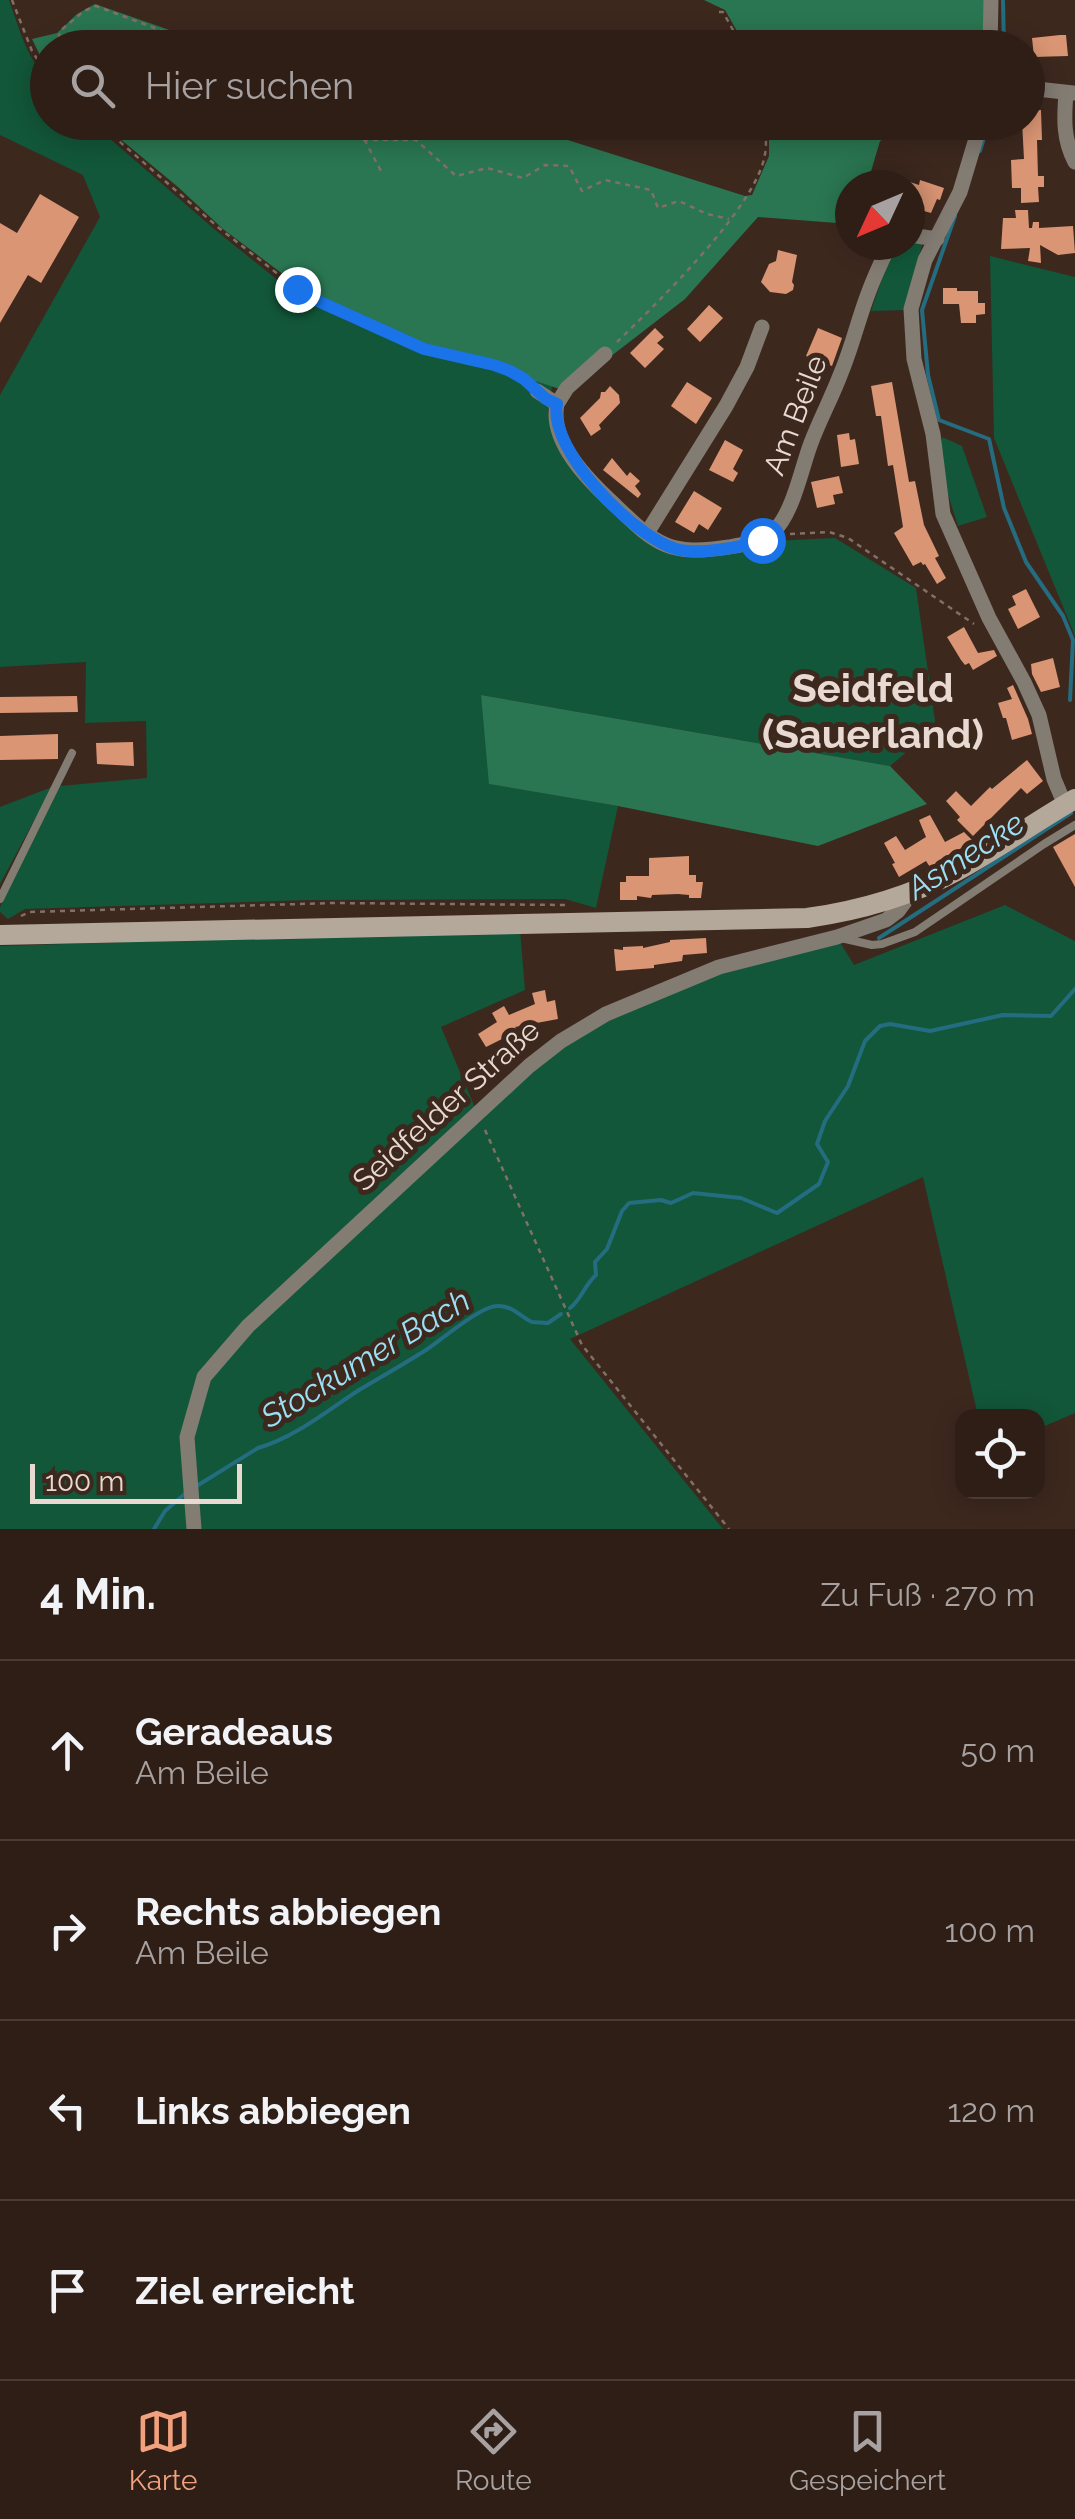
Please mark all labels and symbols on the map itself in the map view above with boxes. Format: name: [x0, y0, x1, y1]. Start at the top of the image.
north arrow: [835, 170, 925, 260]
route end: [275, 267, 321, 313]
street label: Am Beile: [756, 350, 834, 480]
route start: [740, 518, 786, 564]
district label: Seidfeld (Sauerland): [762, 664, 984, 757]
water label: Asmecke: [898, 804, 1030, 907]
street label: Seidfelder Straße: [346, 1012, 546, 1198]
water label: Stockumer Bach: [253, 1281, 476, 1435]
scale bar: [30, 1459, 242, 1504]

